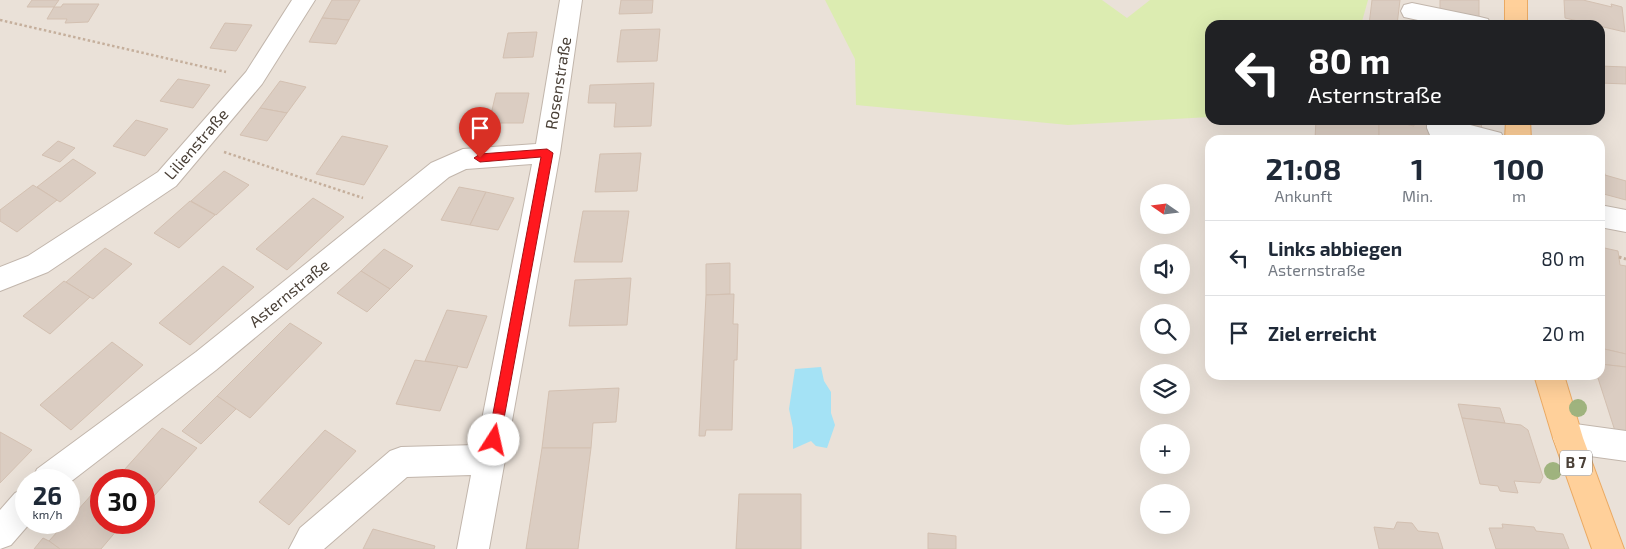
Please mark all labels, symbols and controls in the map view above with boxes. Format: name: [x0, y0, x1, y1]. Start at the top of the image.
street label: Rosenstraße: [541, 35, 574, 131]
text: 80 m: [1308, 39, 1390, 81]
icon: left: [1225, 40, 1290, 105]
text: Asternstraße: [1308, 81, 1442, 107]
street label: Lilienstraße: [160, 104, 232, 183]
pin: [459, 107, 501, 158]
icon: arrive: [466, 114, 494, 142]
text: 21:08: [1266, 150, 1341, 186]
text: 1: [1411, 150, 1424, 186]
text: 100: [1494, 150, 1544, 186]
north arrow: [1140, 184, 1190, 234]
map controls: [1140, 184, 1190, 534]
text: Ankunft: [1274, 186, 1332, 205]
text: Min.: [1402, 186, 1433, 205]
text: m: [1512, 186, 1526, 205]
text: Links abbiegen: [1268, 237, 1402, 260]
button: sound: [1140, 244, 1190, 294]
icon: left: [1225, 244, 1253, 272]
text: 80 m: [1541, 247, 1585, 270]
street label: Asternstraße: [245, 255, 332, 331]
text: Asternstraße: [1268, 260, 1365, 279]
button: search: [1140, 304, 1190, 354]
icon: arrive: [1225, 319, 1253, 347]
text: Ziel erreicht: [1268, 322, 1377, 345]
text: 20 m: [1542, 322, 1585, 345]
button: layers: [1140, 364, 1190, 414]
position arrow: [467, 413, 519, 465]
button: +: [1140, 424, 1190, 474]
road number: B 7: [1560, 450, 1592, 476]
speed limit sign: 30: [90, 469, 155, 534]
text: 26: [33, 480, 62, 510]
button: −: [1140, 484, 1190, 534]
text: km/h: [33, 507, 62, 521]

